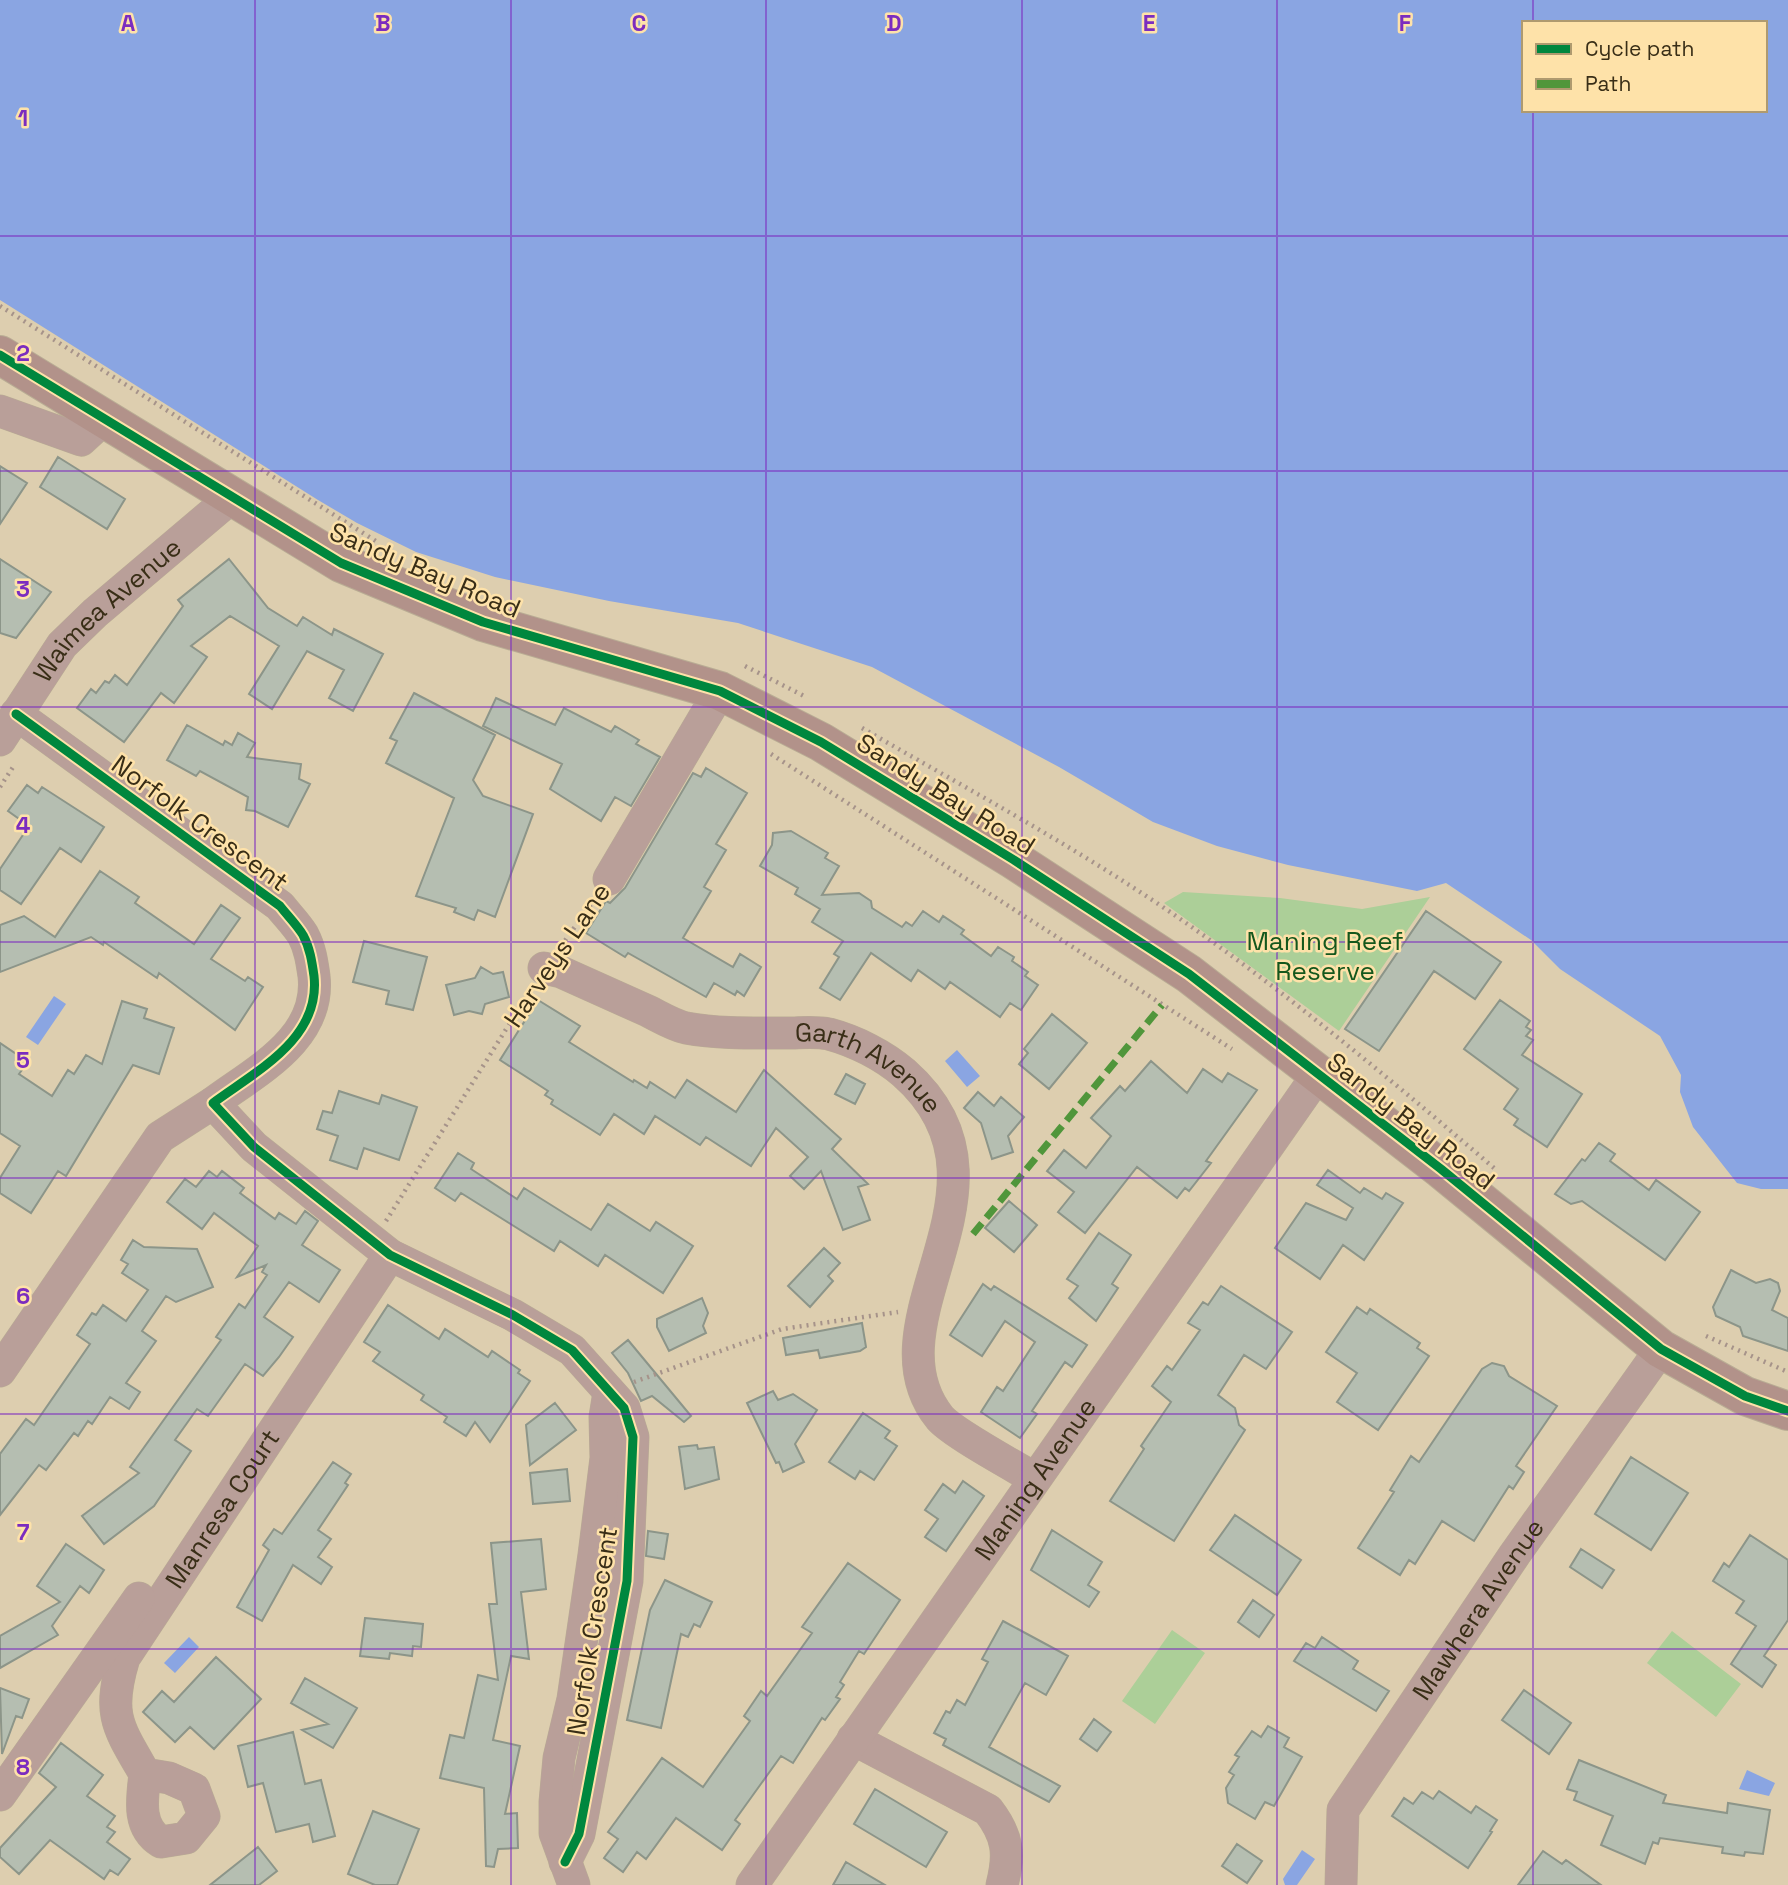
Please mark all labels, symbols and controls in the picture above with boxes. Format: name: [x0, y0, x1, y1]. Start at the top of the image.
text: A: [121, 8, 136, 38]
text: B: [375, 8, 391, 38]
text: C: [632, 8, 646, 38]
text: D: [886, 8, 902, 38]
text: E: [1143, 8, 1155, 38]
text: F: [1399, 8, 1411, 38]
legend: [1522, 21, 1767, 112]
text: Cycle path: [1585, 35, 1694, 62]
text: Path: [1585, 70, 1631, 97]
text: 1: [18, 103, 28, 133]
text: 2: [16, 338, 30, 368]
street label: Sandy Bay Road: [324, 514, 526, 626]
street label: Waimea Avenue: [25, 530, 188, 688]
text: 3: [16, 574, 30, 604]
street label: Sandy Bay Road: [850, 725, 1042, 863]
street label: Norfolk Crescent: [105, 747, 295, 899]
text: 4: [16, 810, 31, 840]
street label: Harveys Lane: [496, 876, 618, 1034]
park label: Maning Reef Reserve: [1246, 924, 1404, 988]
street label: Garth Avenue: [794, 1015, 950, 1120]
text: 5: [16, 1045, 30, 1075]
street label: Sandy Bay Road: [1320, 1045, 1502, 1197]
text: 6: [16, 1281, 30, 1311]
street label: Maning Avenue: [967, 1391, 1104, 1567]
street label: Manresa Court: [158, 1423, 287, 1595]
street label: Mawhera Avenue: [1405, 1512, 1552, 1707]
text: 7: [17, 1517, 30, 1547]
street label: Norfolk Crescent: [559, 1524, 625, 1738]
text: 8: [16, 1752, 30, 1782]

